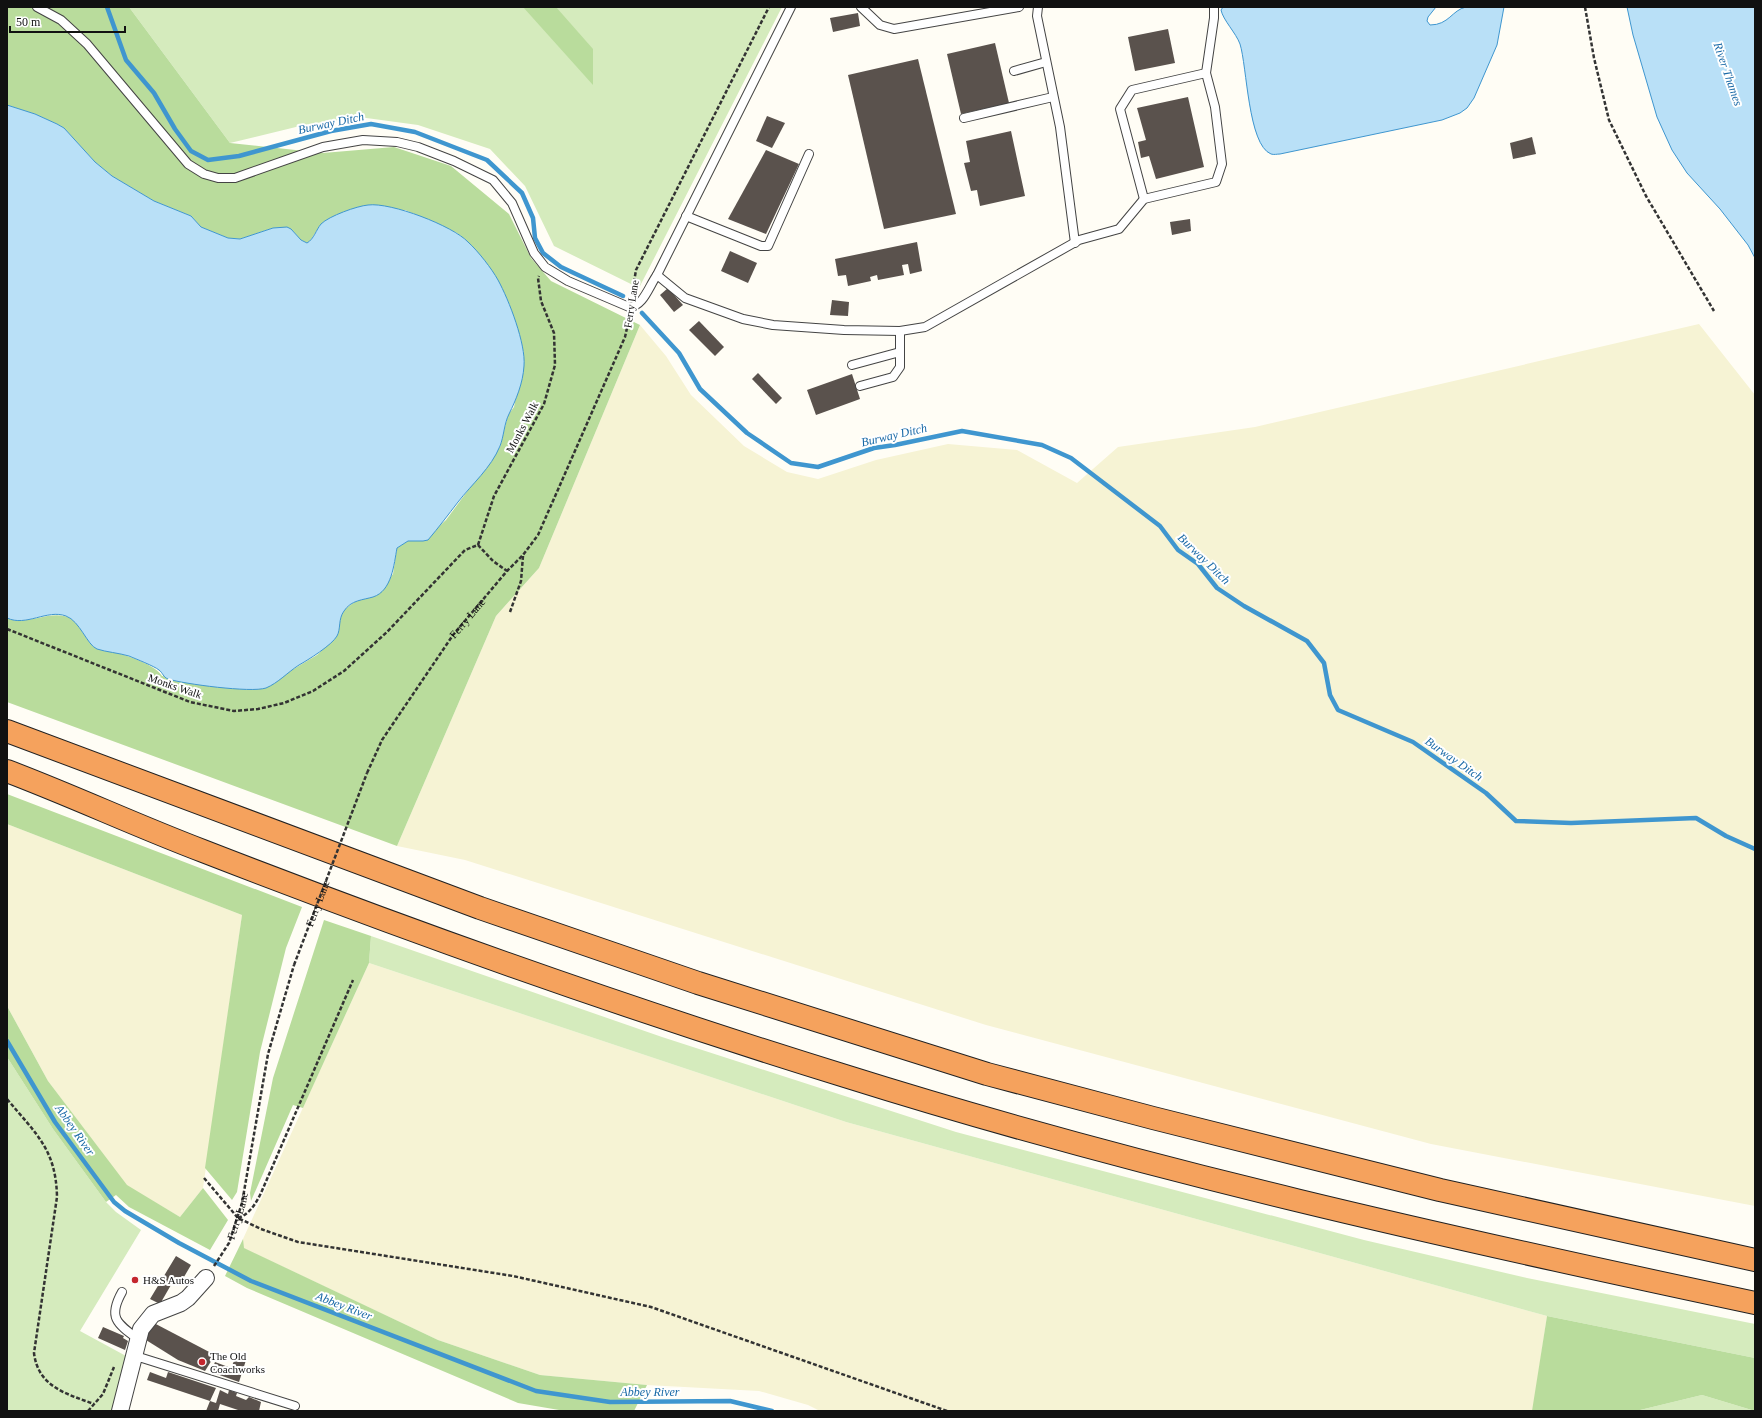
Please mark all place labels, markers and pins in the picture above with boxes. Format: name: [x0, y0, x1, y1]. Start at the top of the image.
place label: H&S Autos: [143, 1274, 194, 1286]
marker: H&S Autos: [130, 1275, 140, 1285]
place label: The Old Coachworks: [210, 1350, 265, 1375]
marker: The Old Coachworks: [197, 1357, 207, 1367]

